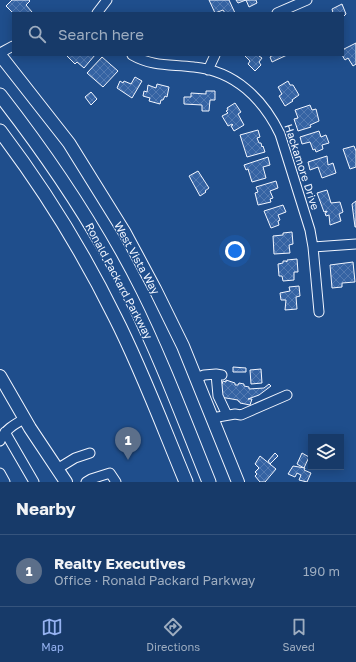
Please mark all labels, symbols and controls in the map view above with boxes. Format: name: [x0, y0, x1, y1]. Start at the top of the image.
search box: [12, 12, 344, 56]
icon: search: [26, 23, 48, 45]
text: Search here: [58, 25, 144, 43]
street label: Hackamore Drive: [282, 122, 323, 212]
street label: West Vista Way: [112, 219, 163, 296]
street label: Ronald Packard Parkway: [83, 220, 156, 341]
your location: [225, 241, 245, 261]
pin: 1: [115, 427, 141, 460]
map controls: [308, 434, 344, 470]
button: layers: [308, 434, 344, 470]
text: Nearby: [16, 498, 76, 519]
text: Realty Executives: [54, 554, 186, 572]
text: 1: [26, 563, 32, 579]
text: 190 m: [303, 563, 340, 579]
text: Office · Ronald Packard Parkway: [54, 572, 255, 588]
tab: Map: [41, 616, 64, 653]
tab: Directions: [146, 616, 200, 653]
tab: Saved: [283, 616, 315, 653]

